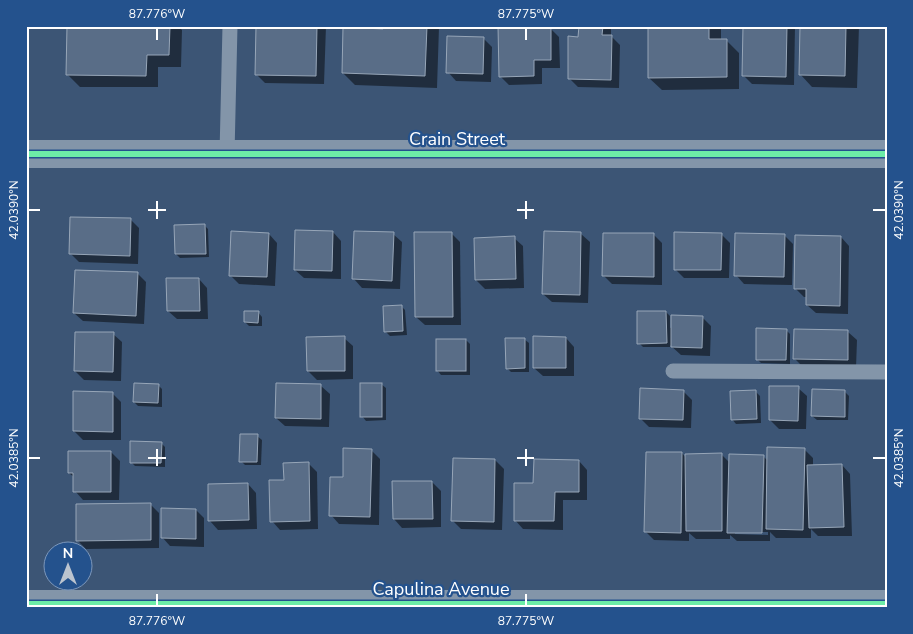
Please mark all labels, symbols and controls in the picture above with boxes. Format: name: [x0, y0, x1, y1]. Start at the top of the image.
text: 87.776°W: [129, 6, 185, 22]
text: 87.775°W: [498, 6, 554, 22]
street label: Crain Street: [409, 127, 506, 151]
text: 42.0390°N: [6, 180, 22, 240]
text: 42.0390°N: [891, 180, 907, 240]
text: 42.0385°N: [6, 428, 22, 488]
text: 42.0385°N: [891, 428, 907, 488]
north arrow: [42, 542, 92, 592]
text: N: [63, 544, 73, 563]
street label: Capulina Avenue: [372, 577, 510, 601]
text: 87.776°W: [129, 613, 185, 629]
text: 87.775°W: [498, 613, 554, 629]

